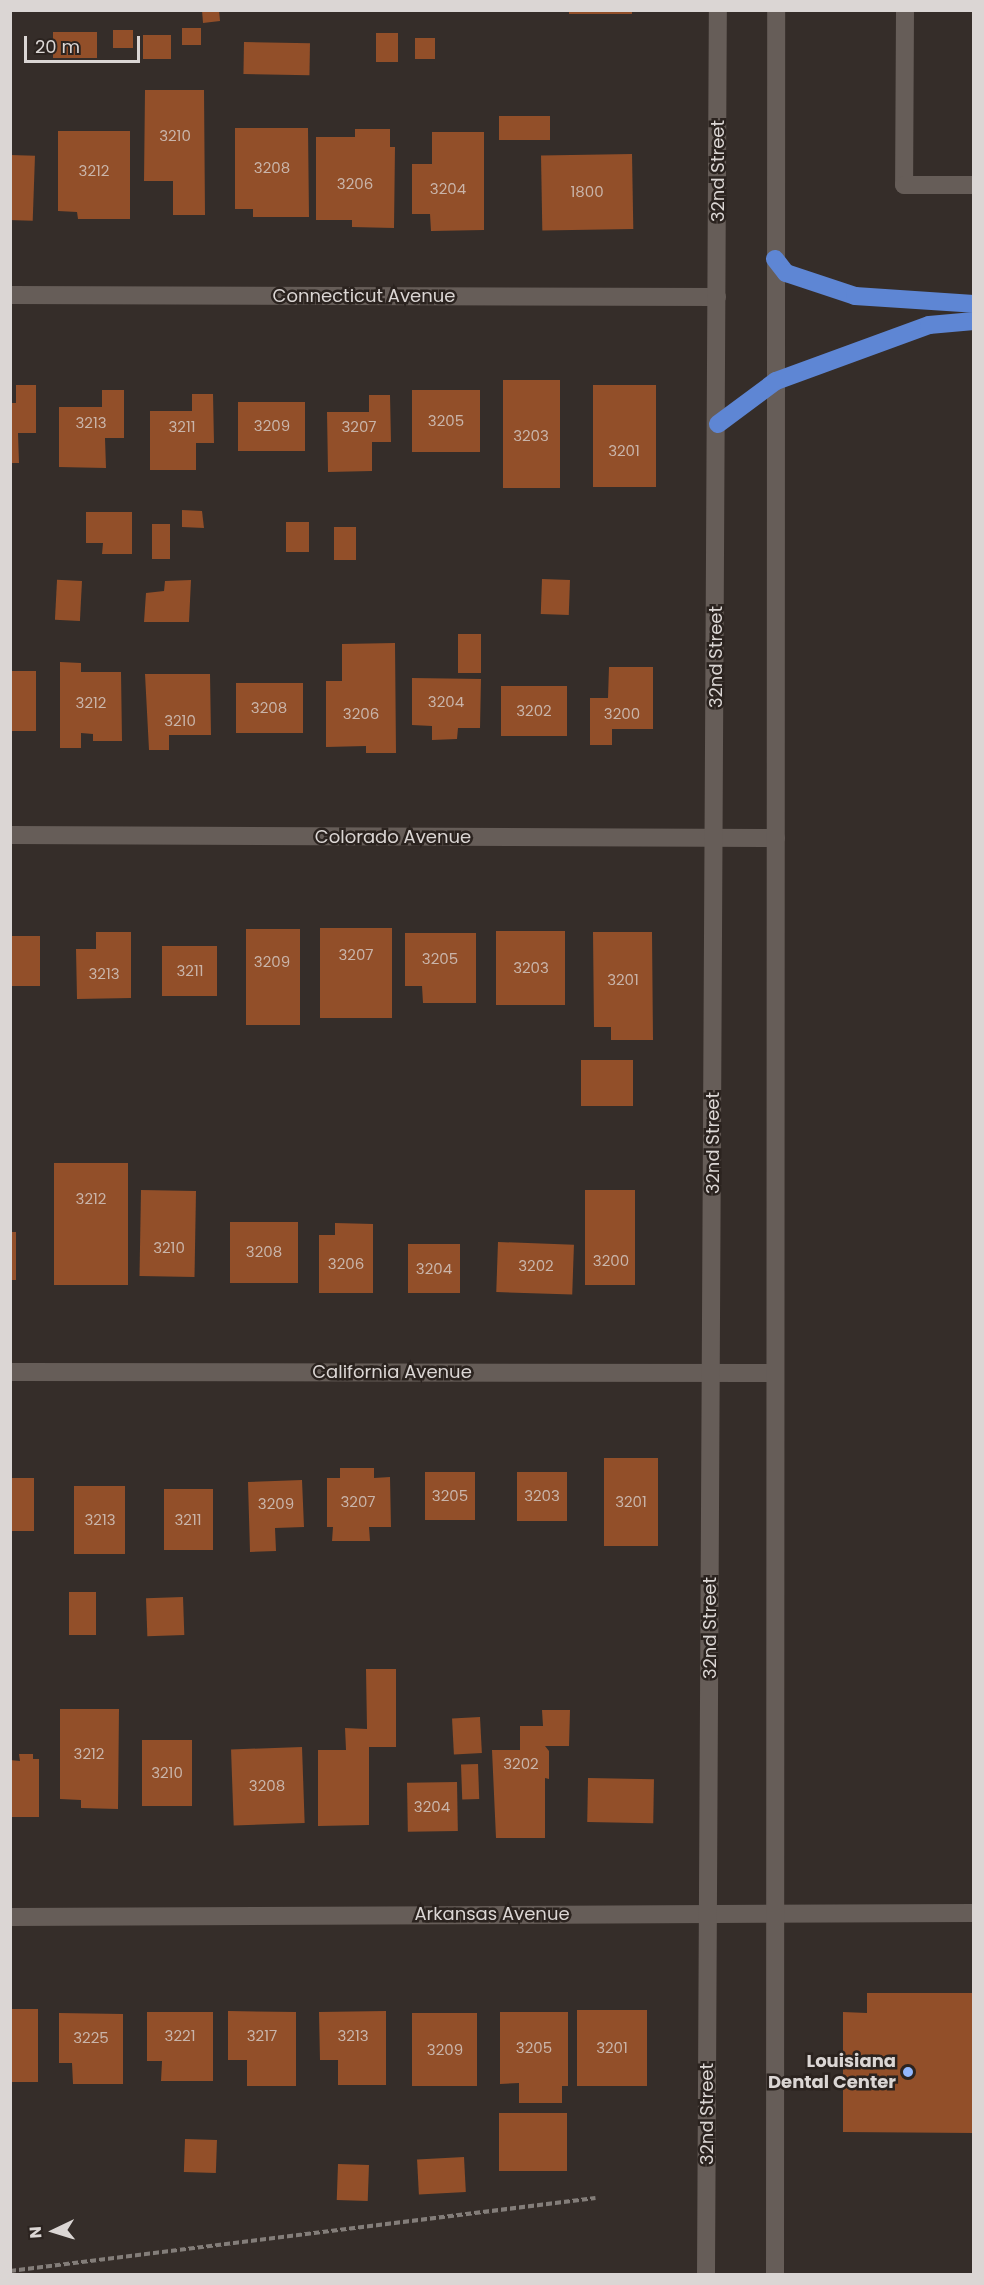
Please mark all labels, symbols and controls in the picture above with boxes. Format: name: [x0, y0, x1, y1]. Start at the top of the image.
scale bar: [27, 24, 142, 62]
text: 20 m: [35, 34, 80, 59]
street label: 32nd Street: [707, 120, 729, 222]
house number: 3210: [159, 127, 191, 145]
house number: 3208: [254, 159, 290, 177]
house number: 3212: [79, 162, 109, 180]
house number: 3206: [337, 175, 373, 193]
house number: 3204: [430, 180, 466, 198]
house number: 1800: [570, 183, 604, 201]
street label: Connecticut Avenue: [273, 285, 455, 307]
house number: 3205: [428, 412, 464, 430]
house number: 3213: [75, 414, 107, 432]
house number: 3209: [254, 417, 290, 435]
house number: 3211: [168, 418, 196, 436]
house number: 3207: [341, 418, 377, 436]
house number: 3203: [513, 427, 549, 445]
house number: 3201: [608, 442, 640, 460]
street label: 32nd Street: [705, 606, 727, 708]
house number: 3204: [428, 693, 464, 711]
house number: 3212: [76, 694, 106, 712]
house number: 3208: [251, 699, 287, 717]
house number: 3202: [516, 702, 552, 720]
house number: 3206: [343, 705, 379, 723]
house number: 3200: [604, 705, 640, 723]
house number: 3210: [164, 712, 196, 730]
street label: Colorado Avenue: [315, 826, 471, 848]
house number: 3207: [338, 946, 374, 964]
house number: 3205: [422, 950, 458, 968]
house number: 3209: [254, 953, 290, 971]
house number: 3203: [513, 959, 549, 977]
house number: 3211: [176, 962, 204, 980]
house number: 3213: [88, 965, 120, 983]
house number: 3201: [607, 971, 639, 989]
street label: 32nd Street: [702, 1092, 724, 1194]
house number: 3212: [76, 1190, 106, 1208]
house number: 3210: [153, 1239, 185, 1257]
house number: 3208: [246, 1243, 282, 1261]
house number: 3200: [593, 1252, 629, 1270]
house number: 3206: [328, 1255, 364, 1273]
house number: 3202: [518, 1257, 554, 1275]
house number: 3204: [416, 1260, 452, 1278]
street label: California Avenue: [312, 1361, 472, 1383]
house number: 3205: [432, 1487, 468, 1505]
house number: 3203: [524, 1487, 560, 1505]
house number: 3207: [340, 1493, 376, 1511]
house number: 3201: [615, 1493, 647, 1511]
house number: 3209: [258, 1495, 294, 1513]
house number: 3213: [84, 1511, 116, 1529]
house number: 3211: [174, 1511, 202, 1529]
street label: 32nd Street: [699, 1577, 721, 1679]
house number: 3212: [74, 1745, 104, 1763]
house number: 3202: [503, 1755, 539, 1773]
house number: 3210: [151, 1764, 183, 1782]
house number: 3208: [249, 1777, 285, 1795]
house number: 3204: [414, 1798, 450, 1816]
street label: Arkansas Avenue: [414, 1903, 570, 1925]
house number: 3221: [165, 2027, 195, 2045]
house number: 3217: [247, 2027, 277, 2045]
house number: 3213: [337, 2027, 369, 2045]
house number: 3225: [73, 2029, 109, 2047]
house number: 3205: [516, 2039, 552, 2057]
house number: 3201: [596, 2039, 628, 2057]
house number: 3209: [427, 2041, 463, 2059]
place label: Louisiana Dental Center: [768, 2051, 896, 2094]
street label: 32nd Street: [696, 2063, 718, 2165]
marker: Louisiana Dental Center: [901, 2065, 915, 2079]
north arrow: [24, 2201, 84, 2261]
text: N: [24, 2225, 47, 2239]

